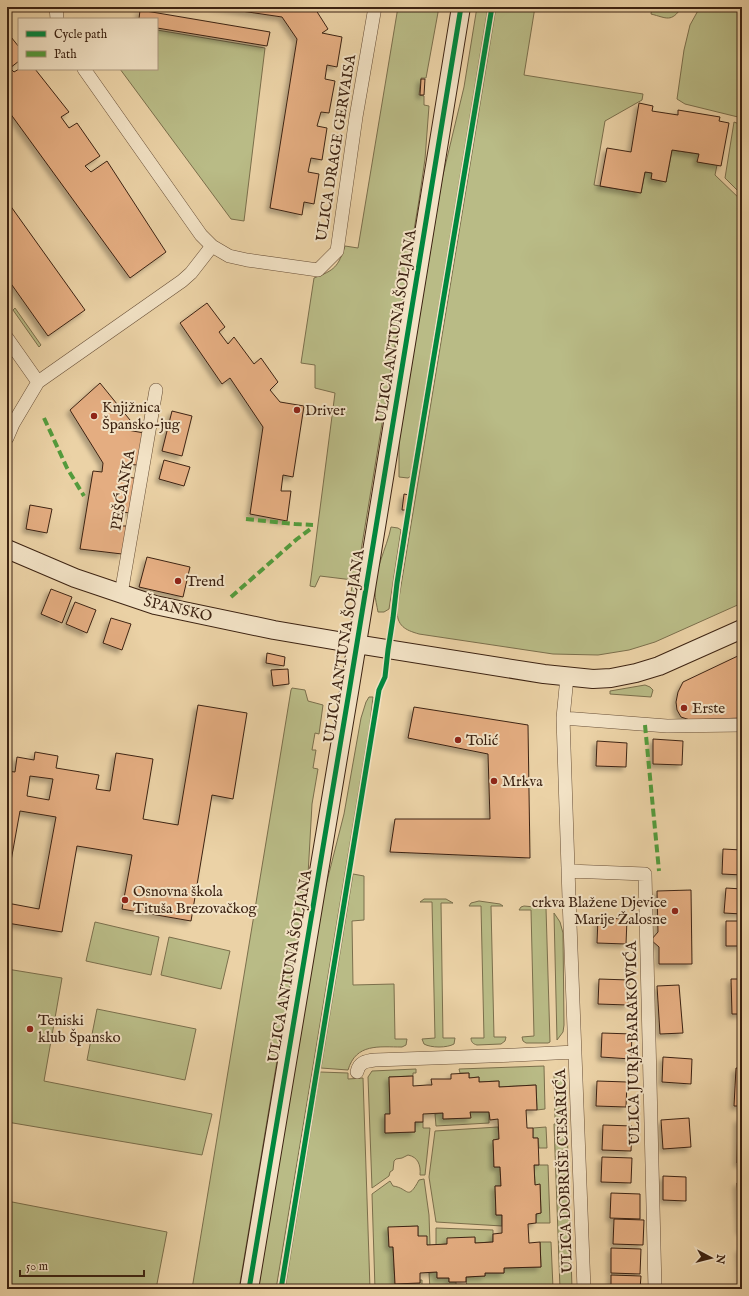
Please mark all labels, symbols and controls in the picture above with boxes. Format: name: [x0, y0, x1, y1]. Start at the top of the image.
legend: [18, 18, 158, 70]
text: Cycle path: [54, 27, 108, 43]
text: Path: [54, 47, 77, 62]
street label: ULICA DRAGE GERVAISA: [312, 52, 360, 243]
street label: ULICA ANTUNA ŠOLJANA: [371, 227, 421, 424]
place label: Knjižnica Špansko-jug: [102, 398, 181, 434]
place label: Driver: [305, 401, 346, 420]
marker: Driver: [292, 405, 302, 415]
marker: Knjižnica Špansko-jug: [89, 411, 99, 421]
street label: PEŠĆANKA: [107, 447, 140, 532]
street label: ULICA ANTUNA ŠOLJANA: [319, 547, 369, 744]
place label: Trend: [186, 572, 225, 591]
marker: Trend: [173, 576, 183, 586]
street label: ŠPANSKO: [142, 592, 214, 626]
place label: Erste: [692, 699, 725, 718]
marker: Erste: [679, 703, 689, 713]
place label: Tolić: [466, 731, 498, 750]
marker: Tolić: [453, 735, 463, 745]
place label: Mrkva: [502, 772, 543, 791]
marker: Mrkva: [489, 776, 499, 786]
street label: ULICA ANTUNA ŠOLJANA: [264, 867, 316, 1064]
place label: Osnovna škola Tituša Brezovačkog: [133, 882, 258, 918]
place label: crkva Blažene Djevice Marije Žalosne: [532, 893, 667, 929]
marker: Osnovna škola Tituša Brezovačkog: [120, 895, 130, 905]
marker: crkva Blažene Djevice Marije Žalosne: [670, 906, 680, 916]
street label: ULICA JURJA BARAKOVIĆA: [622, 940, 644, 1145]
place label: Teniski klub Špansko: [38, 1011, 121, 1047]
marker: Teniski klub Špansko: [25, 1024, 35, 1034]
street label: ULICA DOBRIŠE CESARIĆA: [551, 1068, 577, 1273]
north arrow: [691, 1238, 731, 1278]
scale bar: [20, 1252, 144, 1278]
text: N: [712, 1253, 728, 1265]
text: 50 m: [26, 1259, 48, 1274]

